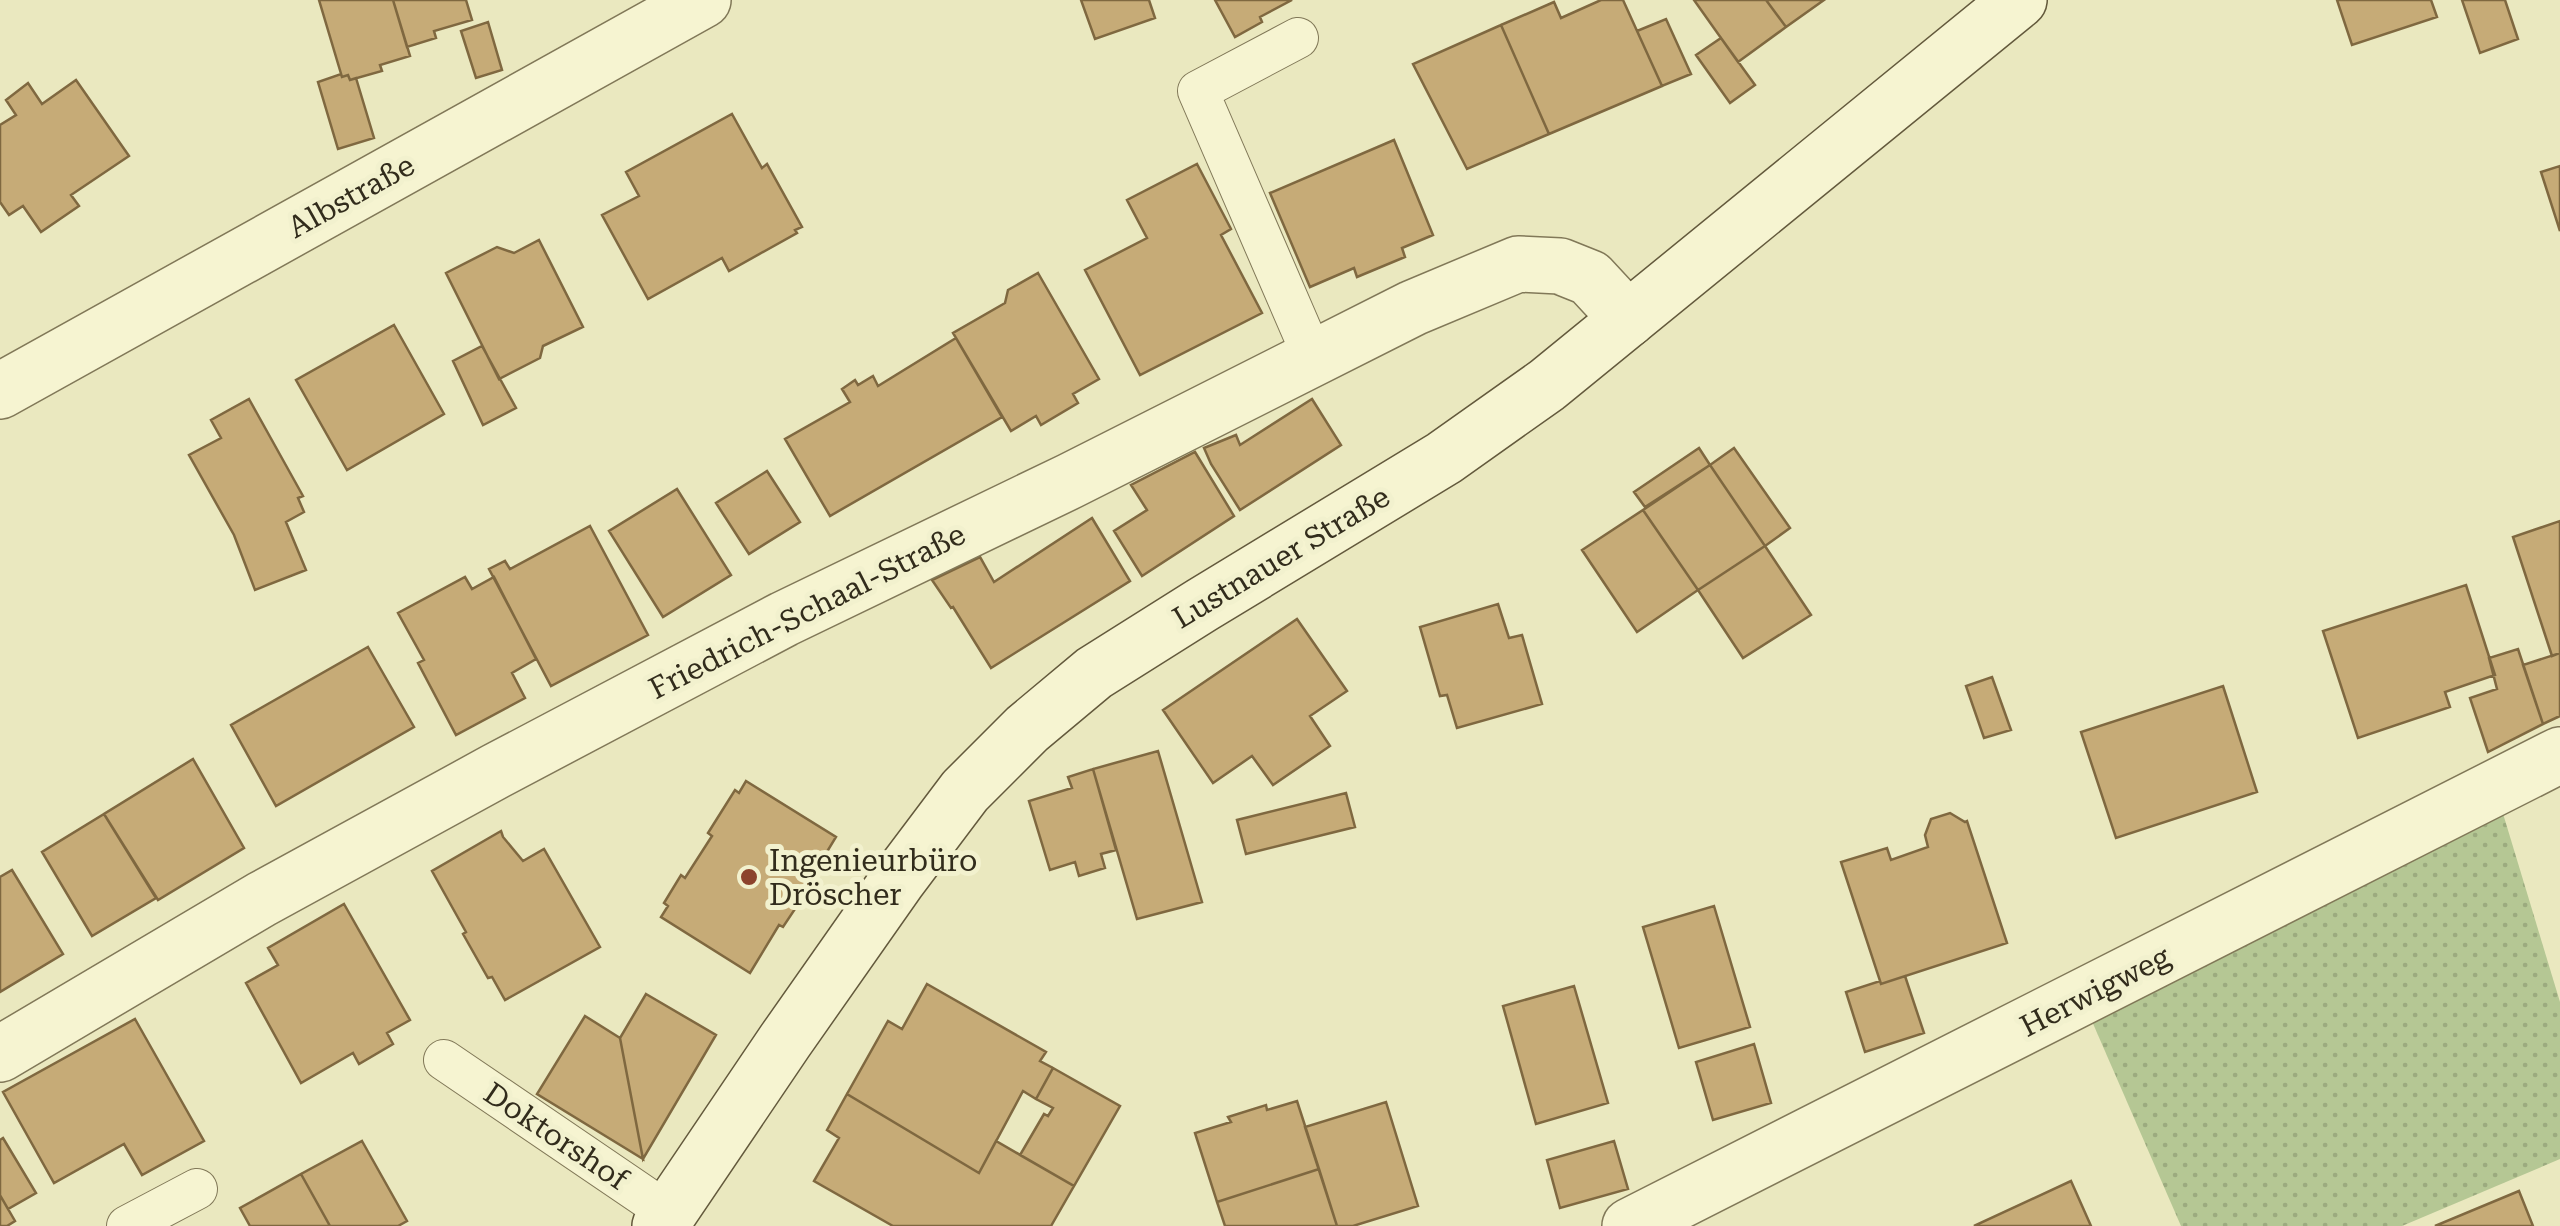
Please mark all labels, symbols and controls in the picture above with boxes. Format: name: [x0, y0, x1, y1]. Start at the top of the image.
street label: Albstraße: [282, 147, 420, 245]
street label: Lustnauer Straße: [1166, 479, 1396, 635]
street label: Friedrich-Schaal-Straße: [643, 516, 971, 706]
place label: Ingenieurbüro Dröscher: [769, 843, 977, 912]
marker: Ingenieurbüro Dröscher: [738, 866, 760, 888]
street label: Herwigweg: [2014, 938, 2176, 1044]
street label: Doktorshof: [478, 1075, 636, 1198]

